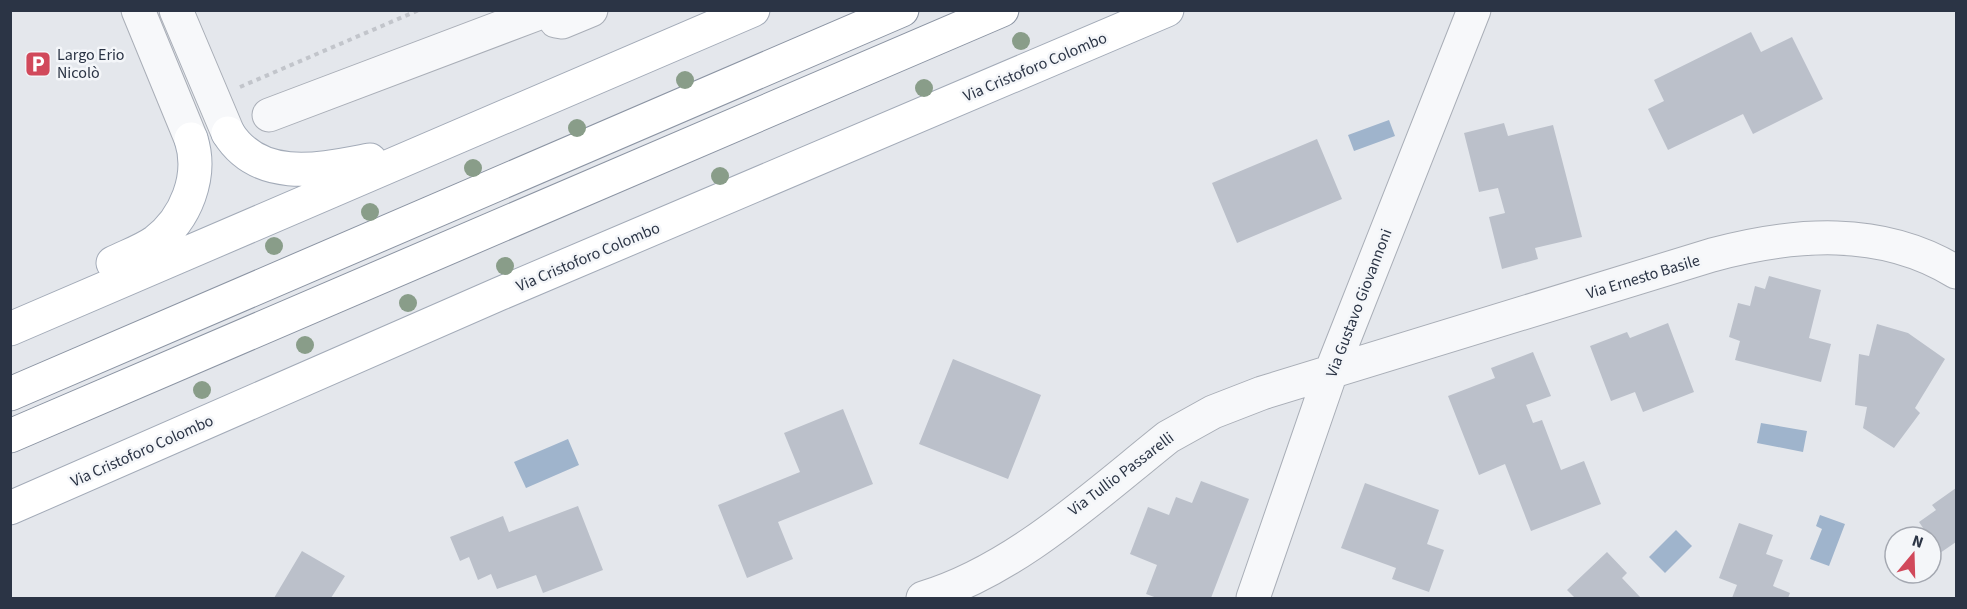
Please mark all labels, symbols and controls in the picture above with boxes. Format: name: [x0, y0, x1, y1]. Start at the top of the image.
street label: Via Cristoforo Colombo: [960, 27, 1110, 107]
place label: Largo Erio Nicolò: [57, 44, 125, 84]
parking icon: Largo Erio Nicolò: [23, 49, 53, 79]
street label: Via Cristoforo Colombo: [513, 217, 663, 297]
street label: Via Gustavo Giovannoni: [1321, 226, 1397, 380]
street label: Via Ernesto Basile: [1584, 249, 1703, 305]
street label: Via Cristoforo Colombo: [67, 410, 217, 492]
street label: Via Tullio Passarelli: [1064, 427, 1178, 521]
north arrow: [1883, 525, 1943, 585]
text: N: [1909, 530, 1926, 554]

